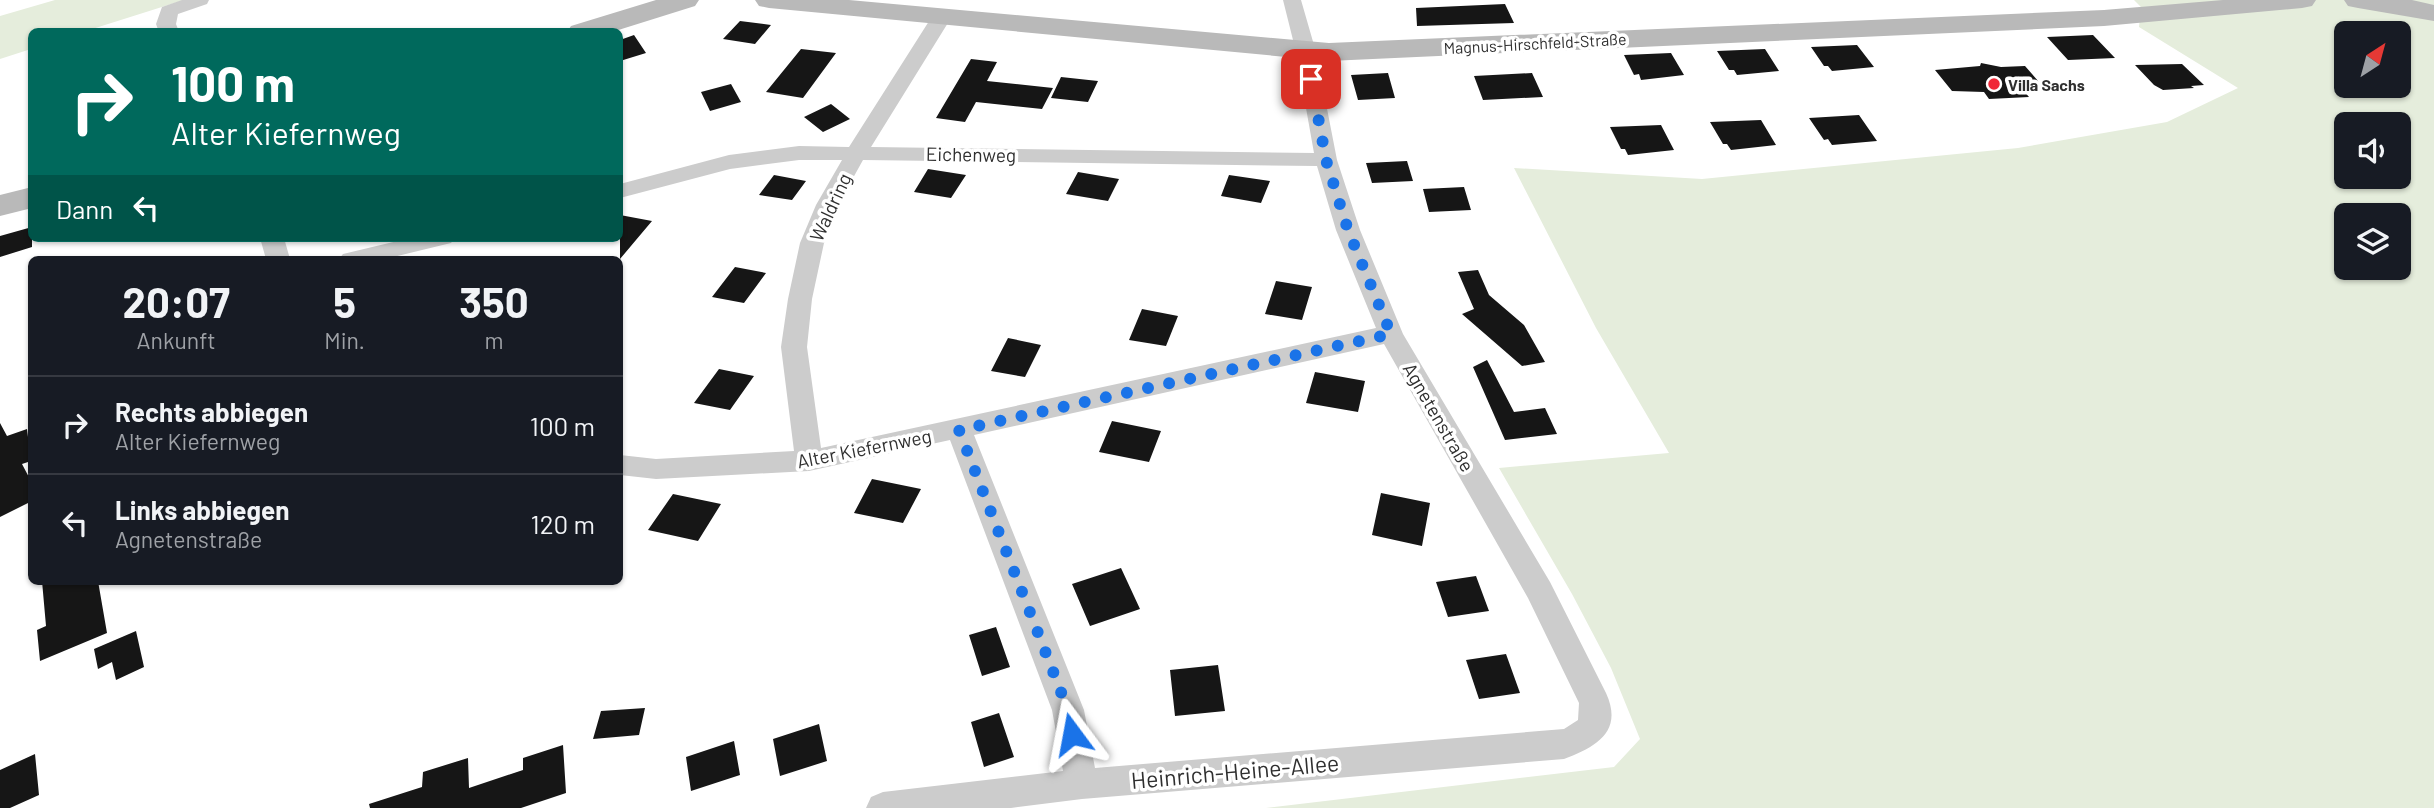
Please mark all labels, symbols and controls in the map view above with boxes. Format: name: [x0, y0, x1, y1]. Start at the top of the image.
north arrow: [2334, 21, 2412, 98]
map controls: [2334, 21, 2411, 280]
street label: Magnus-Hirschfeld-Straße: [1443, 29, 1627, 57]
pin: [1281, 49, 1341, 109]
text: 100 m: [171, 53, 295, 112]
icon: right: [56, 56, 147, 147]
icon: arrive: [1292, 60, 1330, 98]
place label: Villa Sachs: [2008, 75, 2085, 94]
marker: Villa Sachs: [1986, 76, 2002, 92]
button: sound: [2334, 112, 2411, 189]
text: Alter Kiefernweg: [171, 113, 401, 151]
street label: Eichenweg: [926, 142, 1016, 166]
street label: Waldring: [804, 169, 856, 245]
icon: left: [127, 189, 165, 227]
text: Dann: [56, 193, 113, 224]
button: layers: [2334, 203, 2411, 280]
text: 20:07: [122, 276, 230, 326]
text: 5: [333, 276, 356, 326]
text: 350: [459, 276, 529, 326]
text: Ankunft: [137, 326, 216, 354]
text: Min.: [324, 326, 365, 354]
text: m: [484, 326, 503, 354]
street label: Agnetenstraße: [1399, 359, 1479, 475]
text: Rechts abbiegen: [115, 396, 308, 427]
icon: right: [56, 406, 94, 444]
text: 100 m: [530, 410, 595, 441]
street label: Alter Kiefernweg: [795, 424, 933, 472]
text: Alter Kiefernweg: [115, 427, 280, 455]
text: Links abbiegen: [115, 494, 289, 525]
icon: left: [56, 504, 94, 542]
text: 120 m: [531, 508, 595, 539]
text: Agnetenstraße: [115, 525, 262, 553]
position arrow: [1035, 697, 1109, 771]
street label: Heinrich-Heine-Allee: [1130, 748, 1340, 794]

